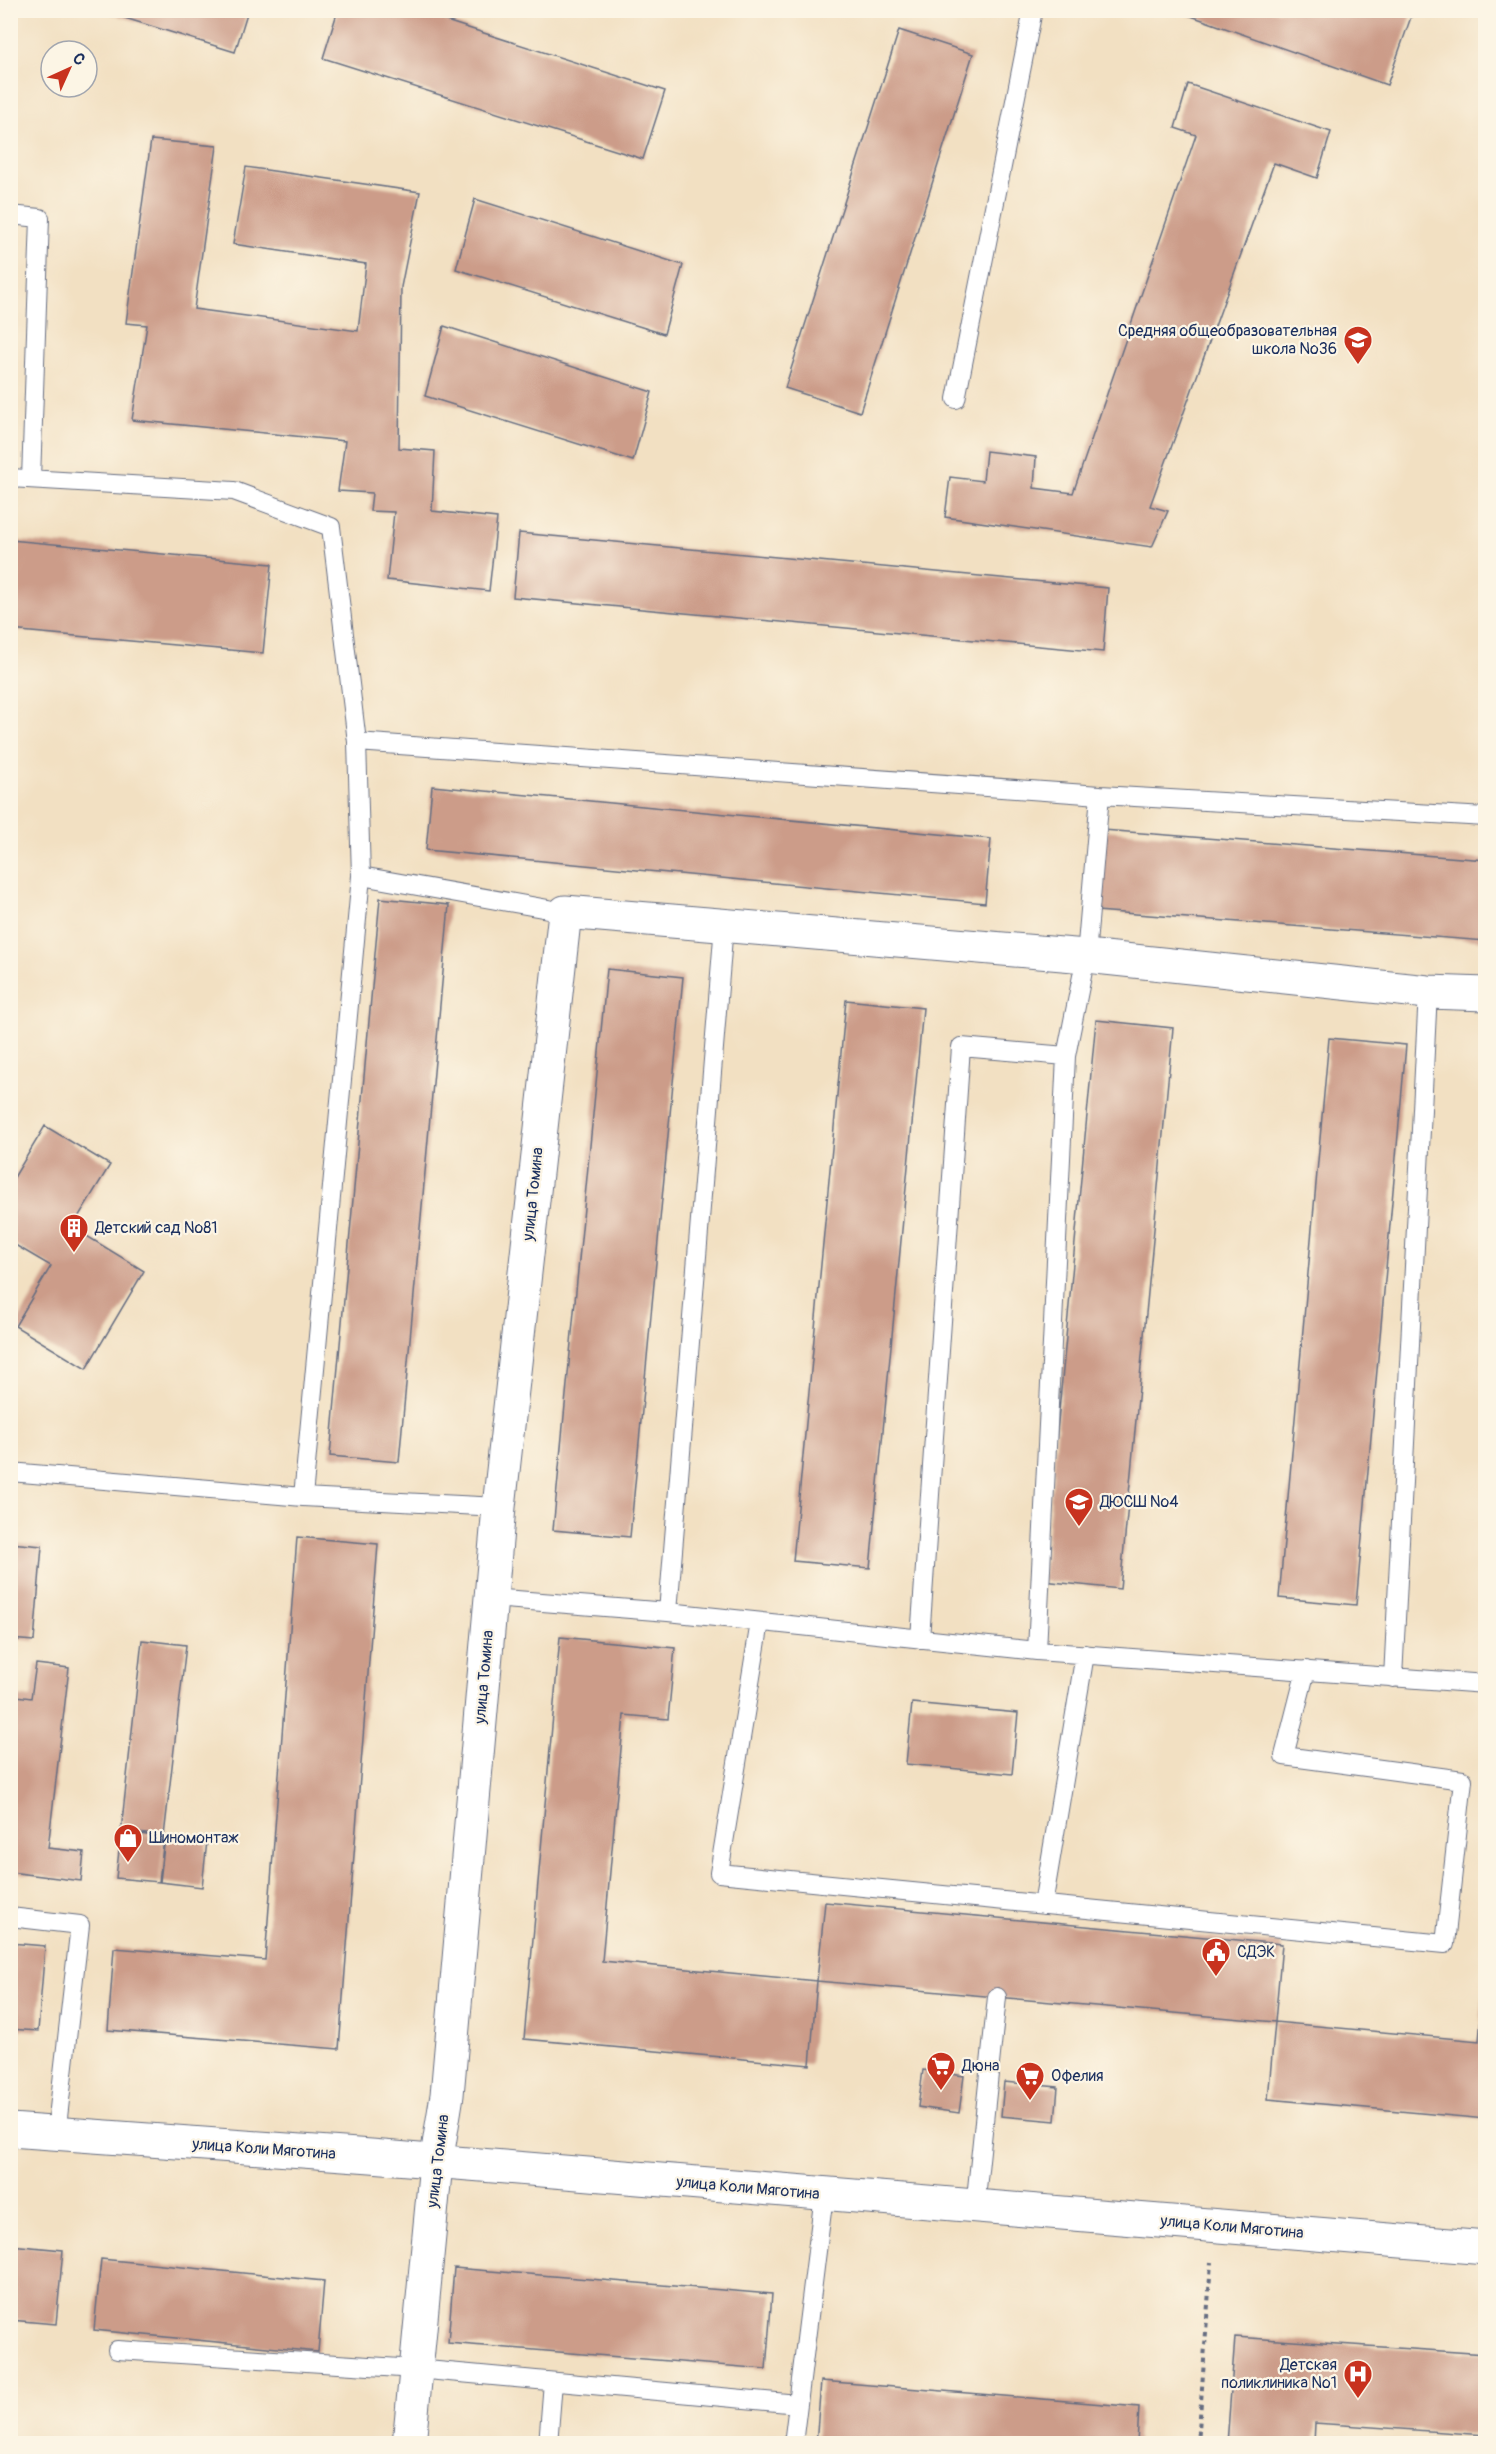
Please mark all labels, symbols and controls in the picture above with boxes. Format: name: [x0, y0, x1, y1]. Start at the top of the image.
north arrow: [39, 39, 99, 99]
text: С: [68, 49, 90, 70]
place label: Средняя общеобразовательная школа №36: [1118, 321, 1337, 359]
school or university icon: Средняя общеобразовательная школа №36: [1342, 324, 1374, 366]
street label: улица Томина: [518, 1146, 548, 1243]
building icon: Детский сад №81: [58, 1212, 90, 1254]
place label: Детский сад №81: [94, 1218, 218, 1238]
school or university icon: ДЮСШ №4: [1063, 1486, 1095, 1528]
place label: ДЮСШ №4: [1099, 1492, 1179, 1512]
street label: улица Томина: [470, 1629, 498, 1726]
shop icon: Шиномонтаж: [112, 1822, 144, 1864]
place label: Шиномонтаж: [149, 1828, 239, 1848]
public building icon: СДЭК: [1200, 1936, 1232, 1978]
place label: СДЭК: [1237, 1942, 1275, 1962]
supermarket icon: Дюна: [925, 2050, 957, 2092]
place label: Дюна: [961, 2056, 1000, 2076]
supermarket icon: Офелия: [1014, 2060, 1046, 2102]
place label: Офелия: [1051, 2066, 1103, 2086]
street label: улица Томина: [422, 2113, 454, 2210]
street label: улица Коли Мяготина: [191, 2134, 336, 2164]
street label: улица Коли Мяготина: [675, 2172, 820, 2204]
street label: улица Коли Мяготина: [1159, 2211, 1304, 2243]
place label: Детская поликлиника №1: [1221, 2355, 1337, 2393]
hospital icon: Детская поликлиника №1: [1342, 2358, 1374, 2400]

